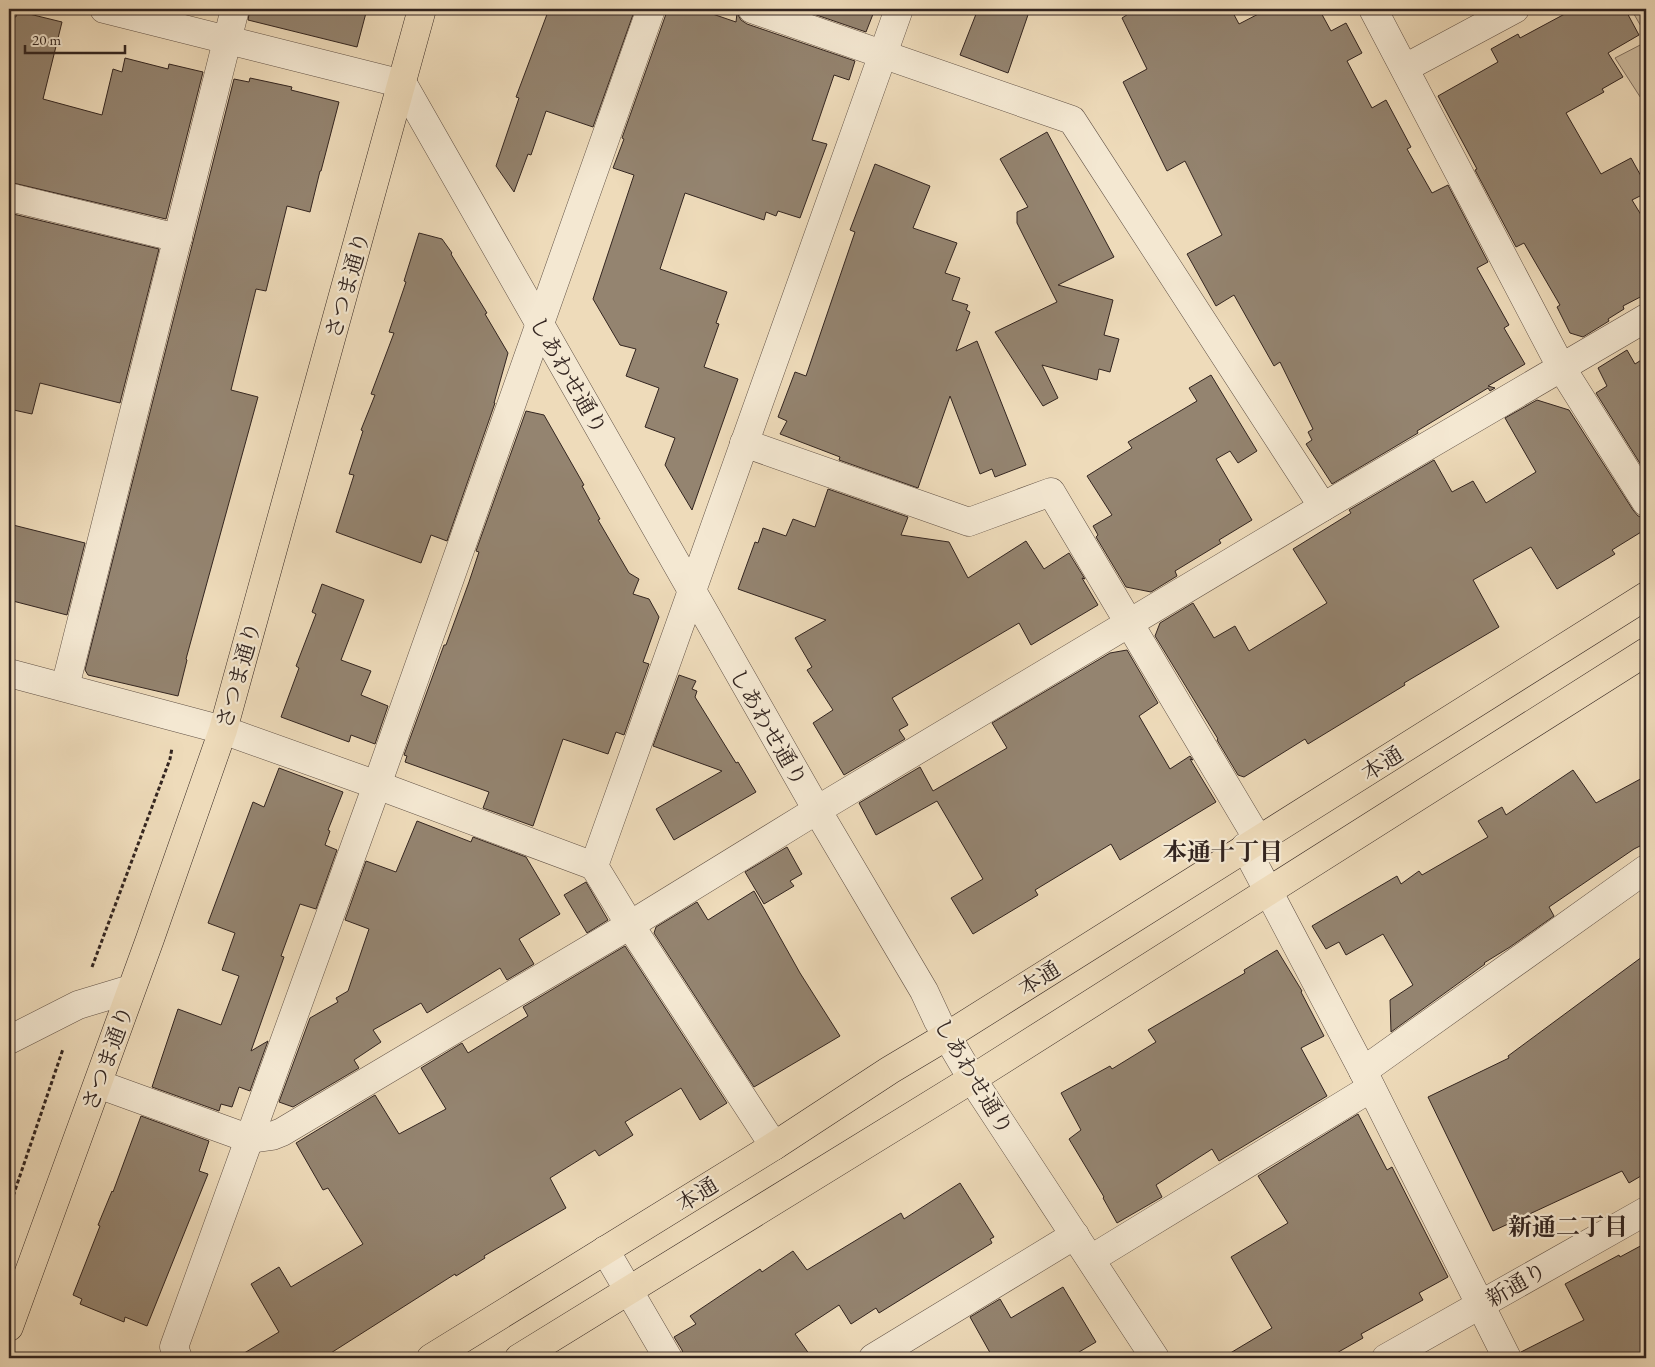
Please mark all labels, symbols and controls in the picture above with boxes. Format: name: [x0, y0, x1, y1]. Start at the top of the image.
scale bar: [25, 22, 125, 54]
text: 20 m: [32, 30, 61, 49]
street label: さつま通り: [318, 228, 377, 342]
street label: しあわせ通り: [523, 311, 614, 440]
street label: さつま通り: [209, 618, 268, 732]
street label: しあわせ通り: [723, 663, 814, 792]
street label: 本通: [1356, 739, 1409, 787]
district label: 本通十丁目: [1163, 836, 1283, 867]
street label: 本通: [1013, 954, 1066, 1002]
street label: さつま通り: [75, 1002, 140, 1115]
street label: しあわせ通り: [927, 1012, 1020, 1140]
street label: 本通: [671, 1170, 724, 1218]
district label: 新通二丁目: [1508, 1211, 1628, 1242]
street label: 新通り: [1480, 1255, 1552, 1313]

